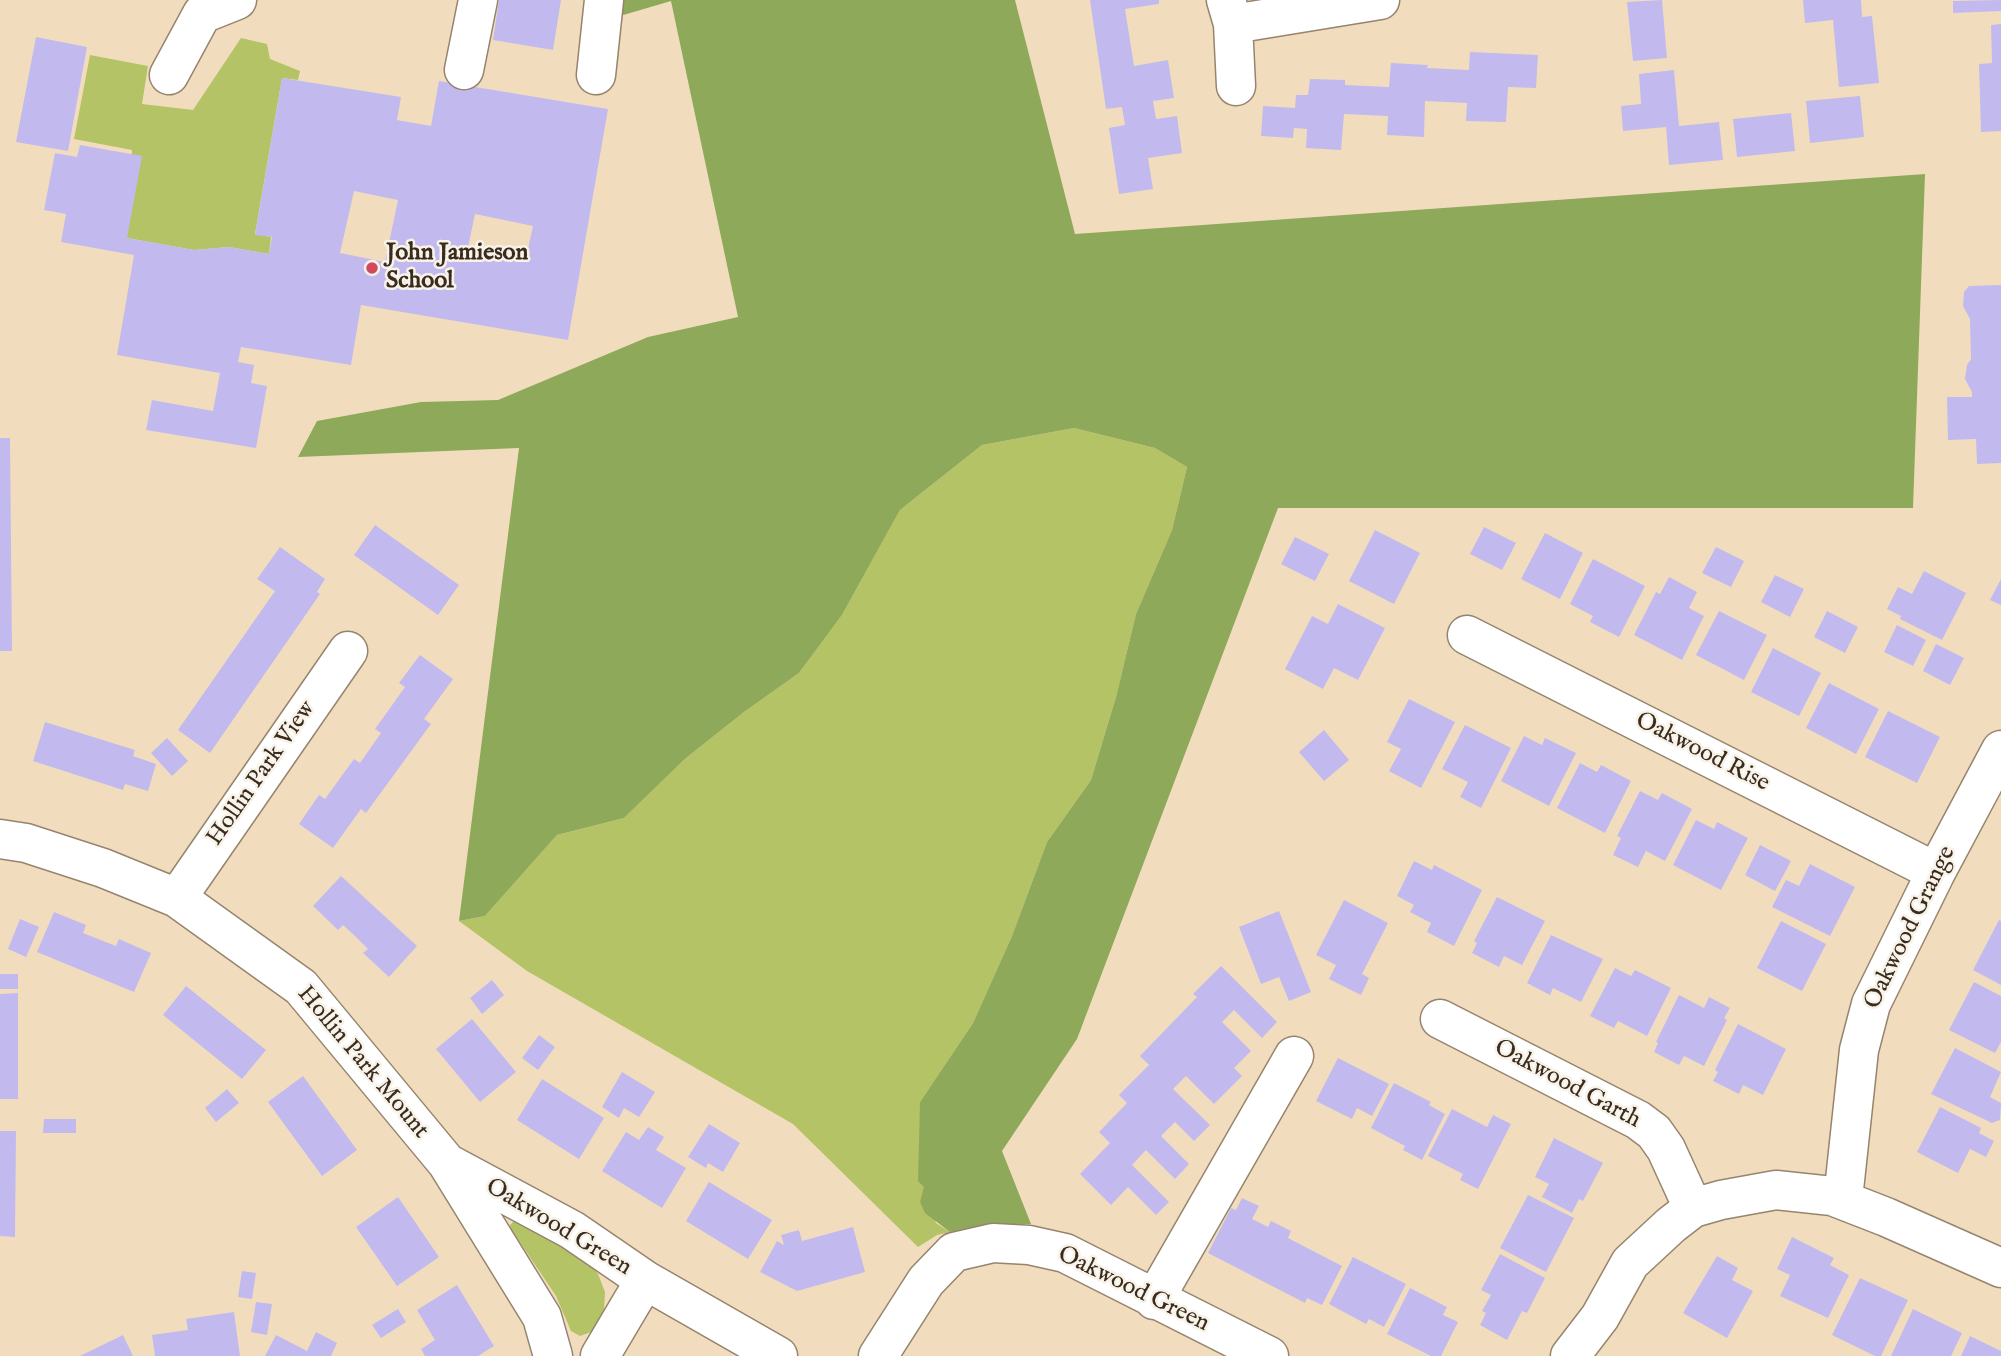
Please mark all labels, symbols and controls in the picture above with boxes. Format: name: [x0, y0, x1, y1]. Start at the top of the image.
place label: John Jamieson School: [386, 240, 528, 296]
marker: John Jamieson School: [364, 260, 380, 276]
street label: Hollin Park View: [201, 696, 323, 852]
street label: Oakwood Rise: [1630, 707, 1774, 799]
street label: Oakwood Grange: [1859, 842, 1963, 1014]
street label: Hollin Park Mount: [290, 981, 434, 1145]
street label: Oakwood Garth: [1489, 1034, 1645, 1136]
street label: Oakwood Green: [480, 1173, 636, 1283]
street label: Oakwood Green: [1052, 1241, 1214, 1339]

